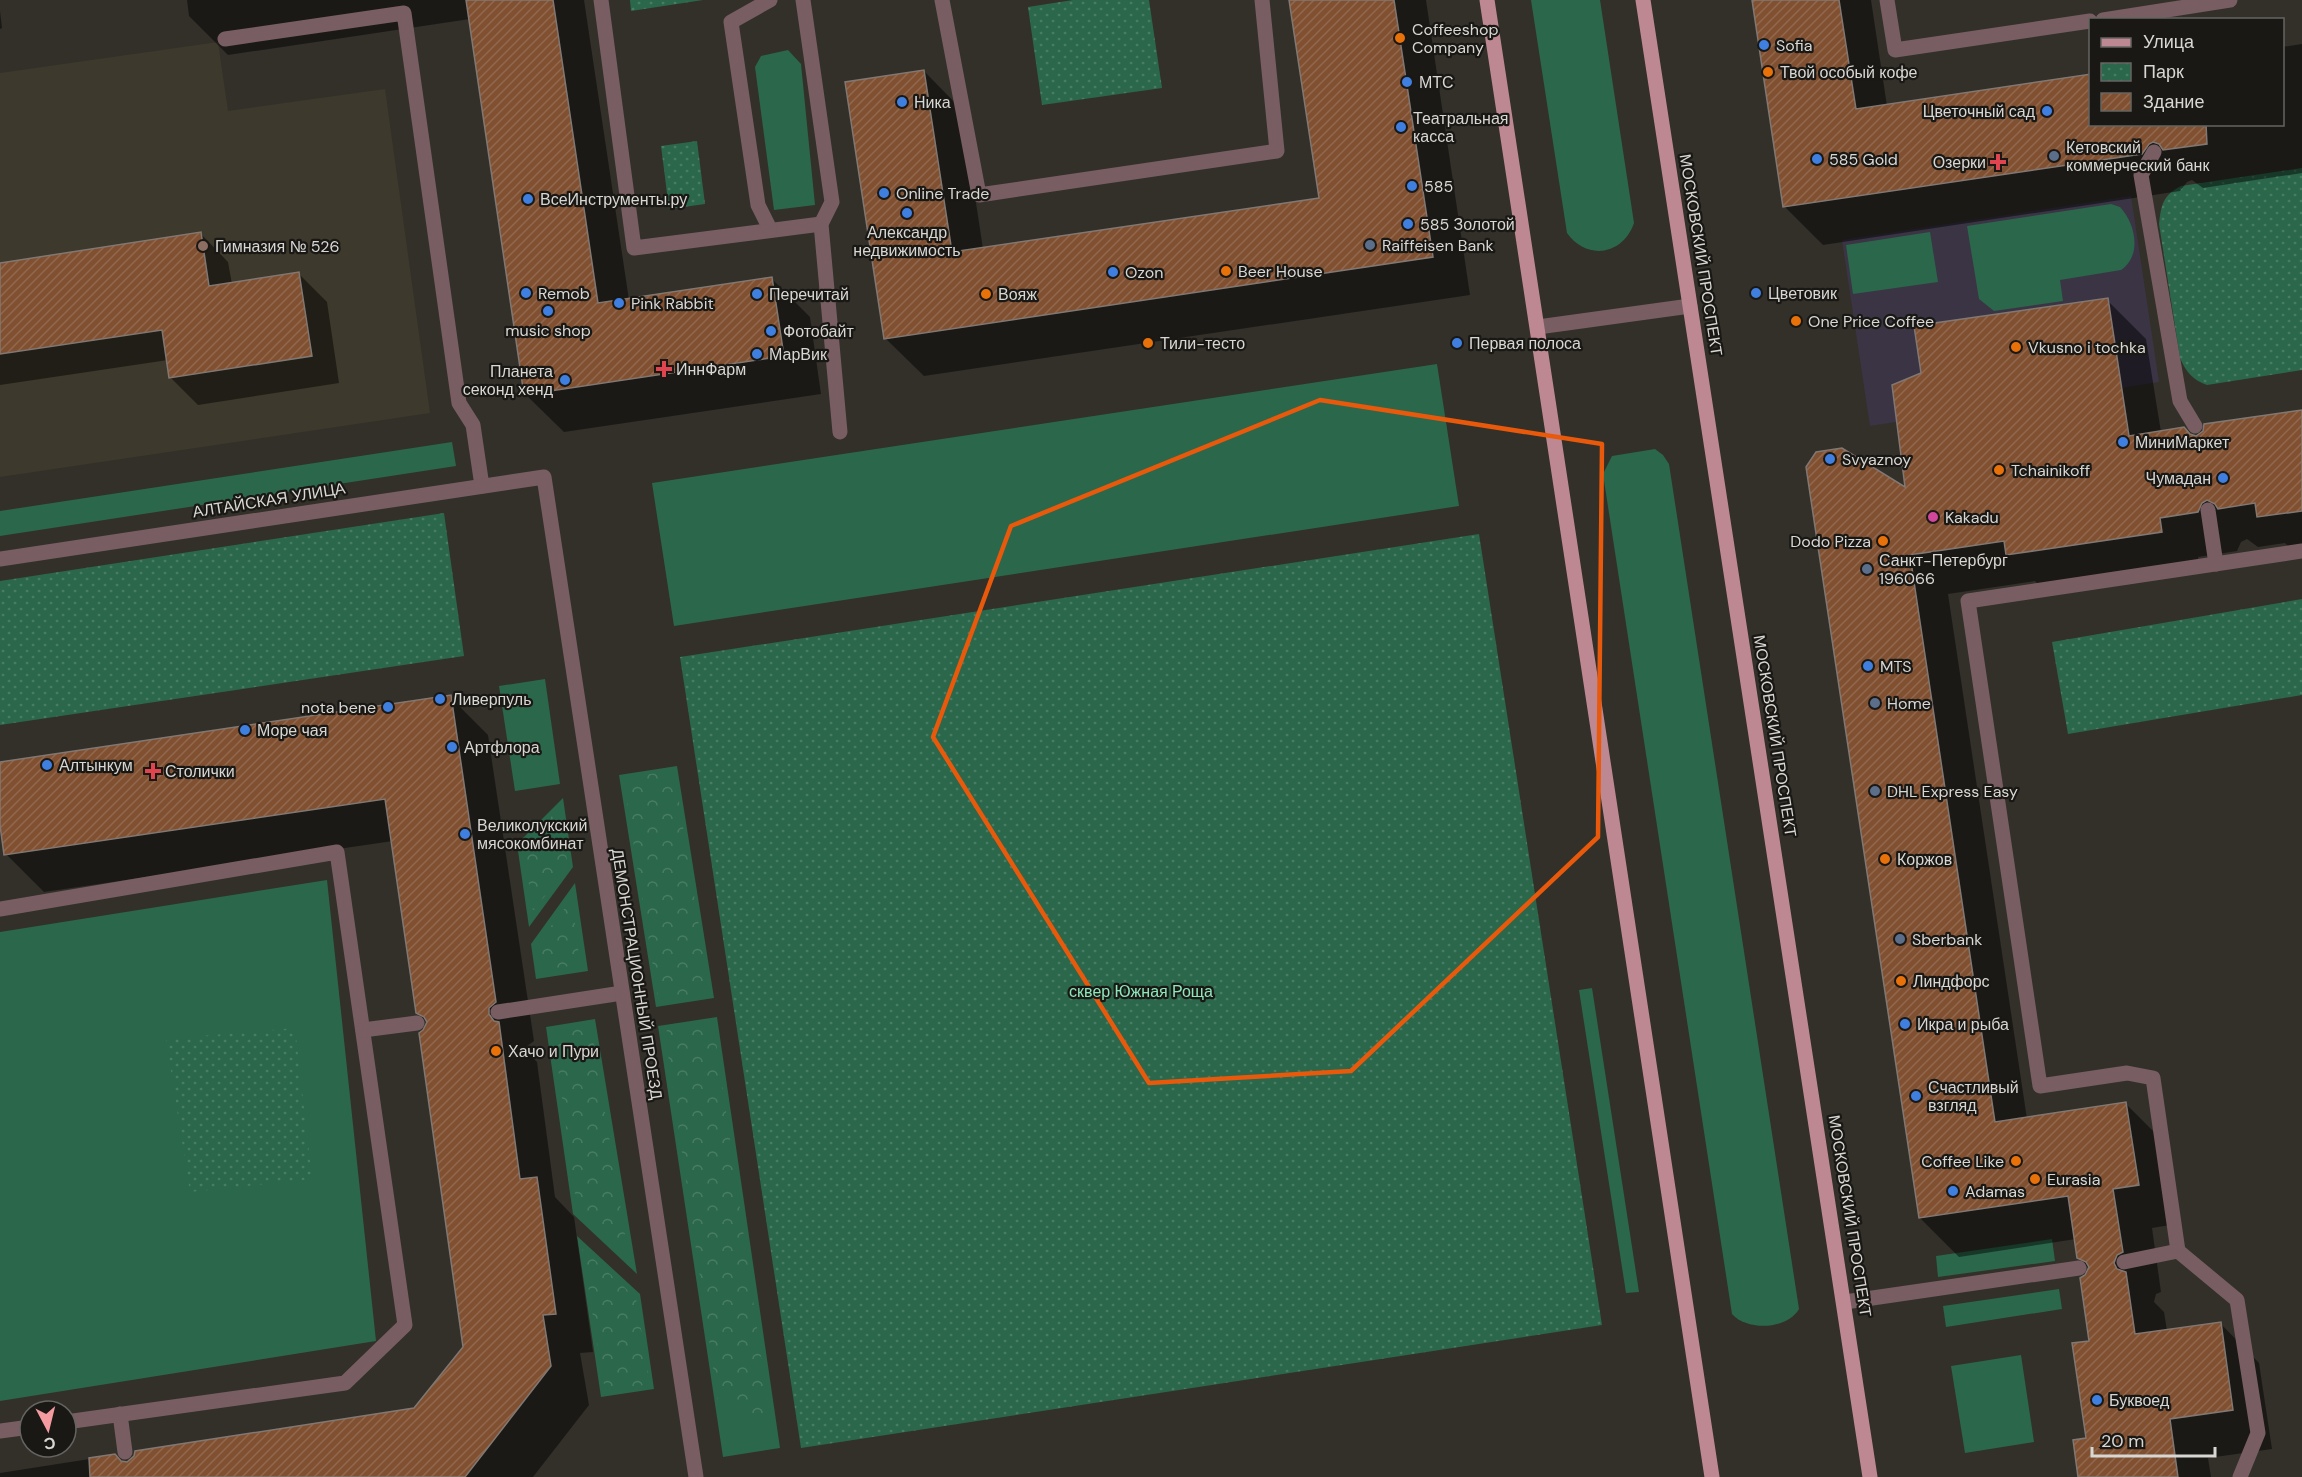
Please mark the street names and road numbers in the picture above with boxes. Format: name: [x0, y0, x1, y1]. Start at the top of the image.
street label: МОСКОВСКИЙ ПРОСПЕКТ: [1675, 152, 1727, 358]
street label: АЛТАЙСКАЯ УЛИЦА: [191, 477, 347, 522]
street label: МОСКОВСКИЙ ПРОСПЕКТ: [1749, 633, 1801, 839]
street label: ДЕМОНСТРАЦИОННЫЙ ПРОЕЗД: [607, 847, 667, 1101]
street label: МОСКОВСКИЙ ПРОСПЕКТ: [1824, 1113, 1876, 1319]

